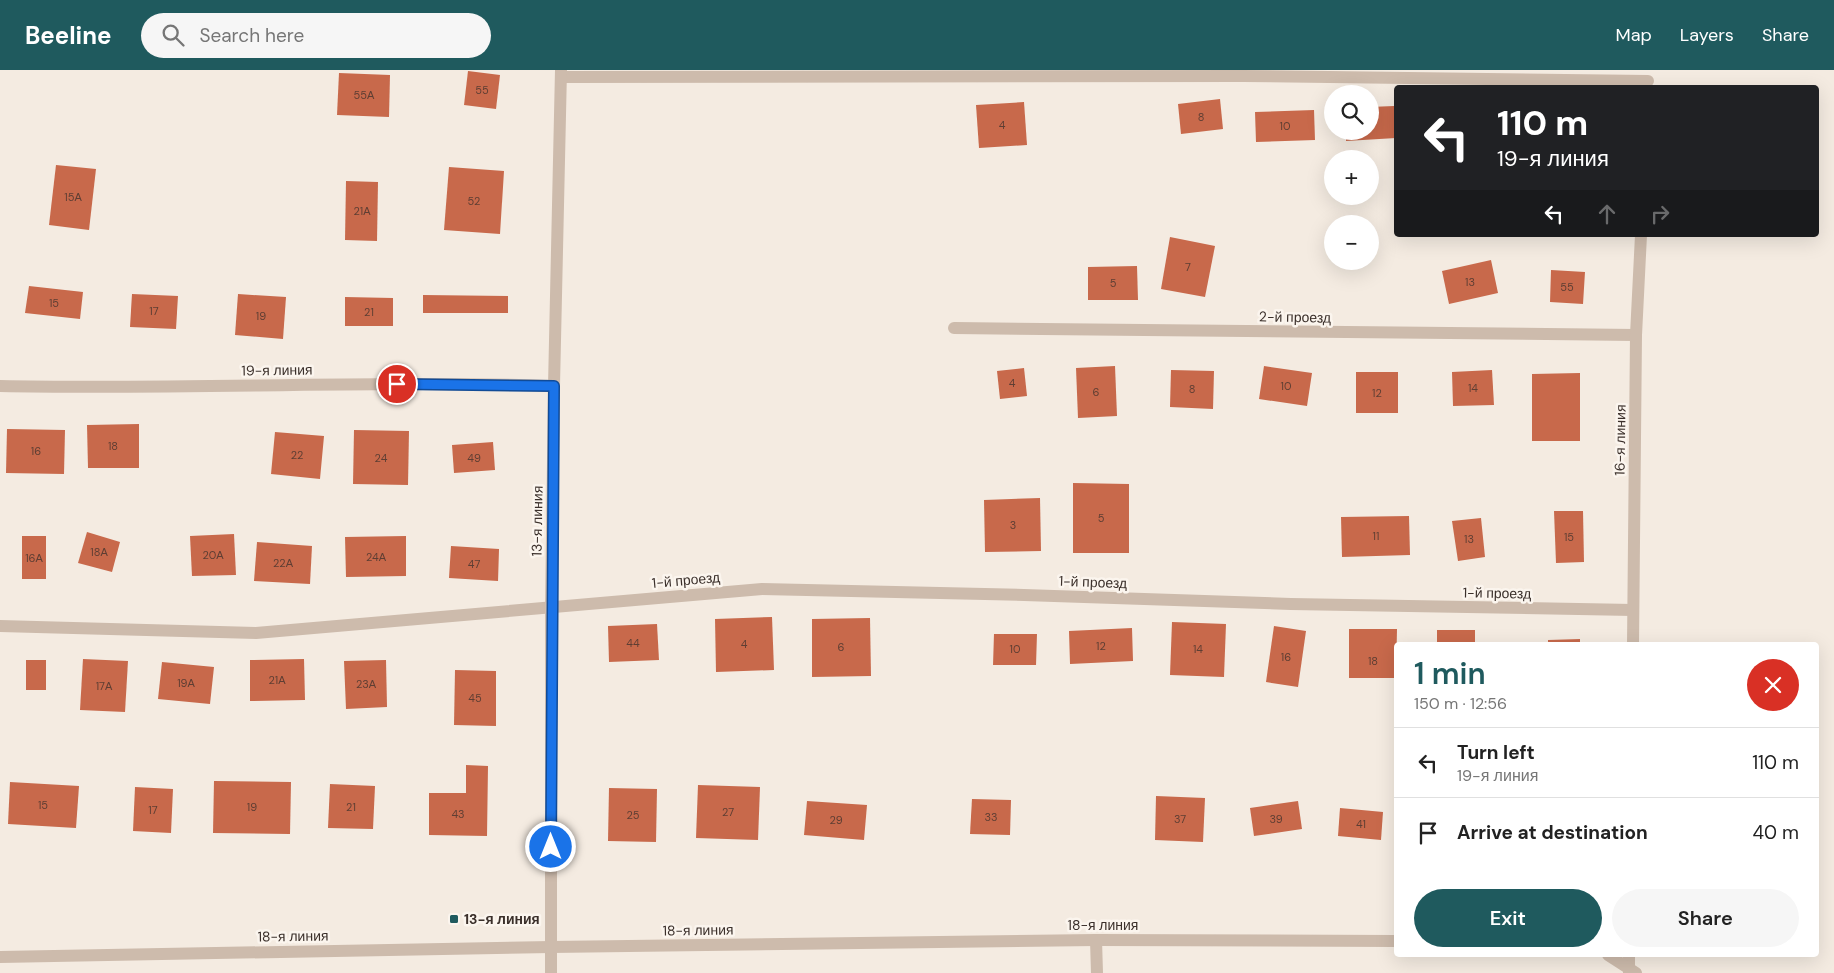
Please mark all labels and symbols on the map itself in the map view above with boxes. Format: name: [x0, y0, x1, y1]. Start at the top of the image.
house number: 55: [475, 83, 489, 97]
house number: 55А: [354, 88, 375, 102]
house number: 8: [1198, 110, 1204, 124]
house number: 4: [999, 118, 1006, 132]
house number: 10: [1280, 119, 1290, 133]
house number: 15А: [64, 190, 82, 204]
house number: 52: [468, 194, 480, 208]
house number: 21А: [353, 204, 371, 218]
house number: 7: [1185, 260, 1191, 274]
house number: 13: [1465, 275, 1475, 289]
house number: 5: [1110, 276, 1117, 290]
house number: 55: [1560, 280, 1574, 294]
house number: 15: [49, 296, 59, 310]
house number: 17: [149, 304, 159, 318]
house number: 21: [364, 305, 374, 319]
street label: 2-й проезд: [1259, 307, 1331, 327]
house number: 19: [256, 309, 266, 323]
street label: 19-я линия: [241, 360, 313, 380]
pin: [376, 363, 418, 405]
house number: 4: [1009, 376, 1016, 390]
house number: 10: [1281, 379, 1291, 393]
house number: 14: [1468, 381, 1478, 395]
house number: 8: [1189, 382, 1195, 396]
house number: 6: [1093, 385, 1100, 399]
house number: 12: [1372, 386, 1382, 400]
street label: 16-я линия: [1610, 404, 1630, 476]
house number: 18: [108, 439, 118, 453]
house number: 16: [31, 444, 41, 458]
house number: 22: [291, 448, 303, 462]
house number: 24: [375, 451, 388, 465]
house number: 49: [467, 451, 481, 465]
street label: 13-я линия: [527, 486, 547, 556]
house number: 5: [1098, 511, 1105, 525]
house number: 3: [1010, 518, 1016, 532]
house number: 11: [1373, 529, 1379, 543]
house number: 15: [1564, 530, 1574, 544]
house number: 13: [1464, 532, 1474, 546]
house number: 18А: [90, 545, 108, 559]
house number: 20А: [202, 548, 224, 562]
house number: 24А: [366, 550, 387, 564]
house number: 16А: [25, 551, 43, 565]
house number: 22А: [273, 556, 294, 570]
house number: 47: [468, 557, 480, 571]
street label: 1-й проезд: [651, 568, 721, 592]
street label: 1-й проезд: [1059, 572, 1127, 592]
street label: 1-й проезд: [1463, 583, 1531, 603]
house number: 44: [626, 636, 640, 650]
house number: 4: [741, 637, 748, 651]
house number: 12: [1096, 639, 1106, 653]
house number: 6: [838, 640, 845, 654]
house number: 10: [1010, 642, 1020, 656]
house number: 14: [1193, 642, 1203, 656]
house number: 16: [1281, 650, 1291, 664]
house number: 18: [1368, 654, 1378, 668]
house number: 21А: [268, 673, 286, 687]
house number: 19А: [177, 676, 195, 690]
house number: 23А: [356, 677, 377, 691]
house number: 17А: [96, 679, 113, 693]
house number: 45: [468, 691, 482, 705]
house number: 15: [38, 798, 48, 812]
house number: 19: [247, 800, 257, 814]
house number: 21: [346, 800, 356, 814]
house number: 17: [148, 803, 158, 817]
house number: 27: [722, 805, 734, 819]
house number: 43: [451, 807, 465, 821]
house number: 25: [626, 808, 640, 822]
house number: 33: [984, 810, 998, 824]
house number: 37: [1174, 812, 1186, 826]
house number: 39: [1269, 812, 1283, 826]
house number: 29: [829, 813, 843, 827]
house number: 41: [1356, 817, 1366, 831]
position arrow: [524, 820, 576, 872]
place label: 13-я линия: [464, 910, 540, 928]
marker: 13-я линия: [448, 913, 460, 925]
street label: 18-я линия: [1068, 916, 1138, 934]
street label: 18-я линия: [662, 920, 734, 940]
street label: 18-я линия: [257, 926, 329, 946]

